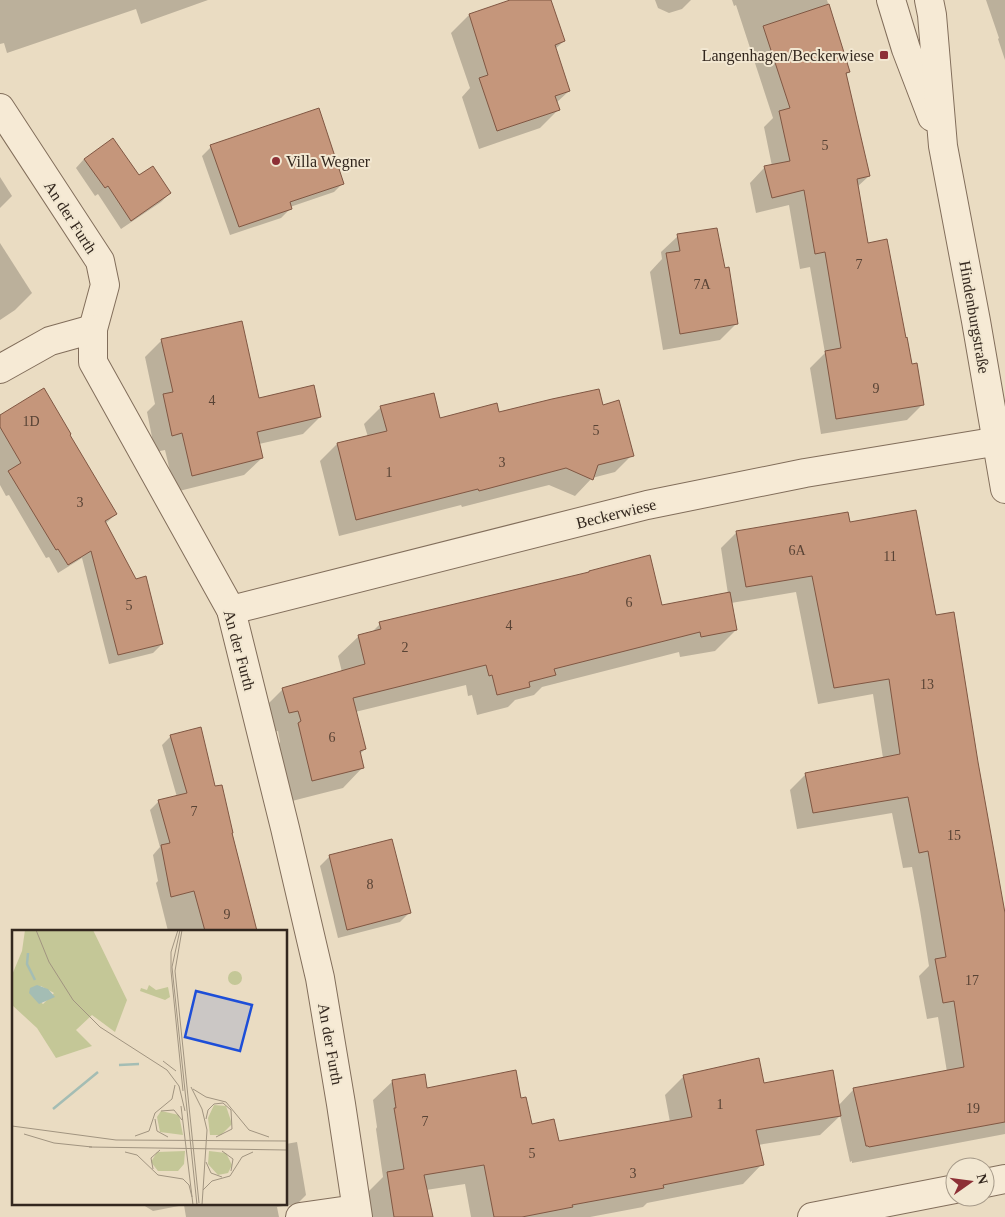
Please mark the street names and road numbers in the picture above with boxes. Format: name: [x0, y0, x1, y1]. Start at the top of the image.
street label: An der Furth: [41, 178, 100, 257]
street label: Hindenburgstraße: [955, 259, 993, 375]
street label: Beckerwiese: [574, 495, 658, 532]
street label: An der Furth: [221, 608, 258, 692]
street label: An der Furth: [315, 1002, 346, 1086]

